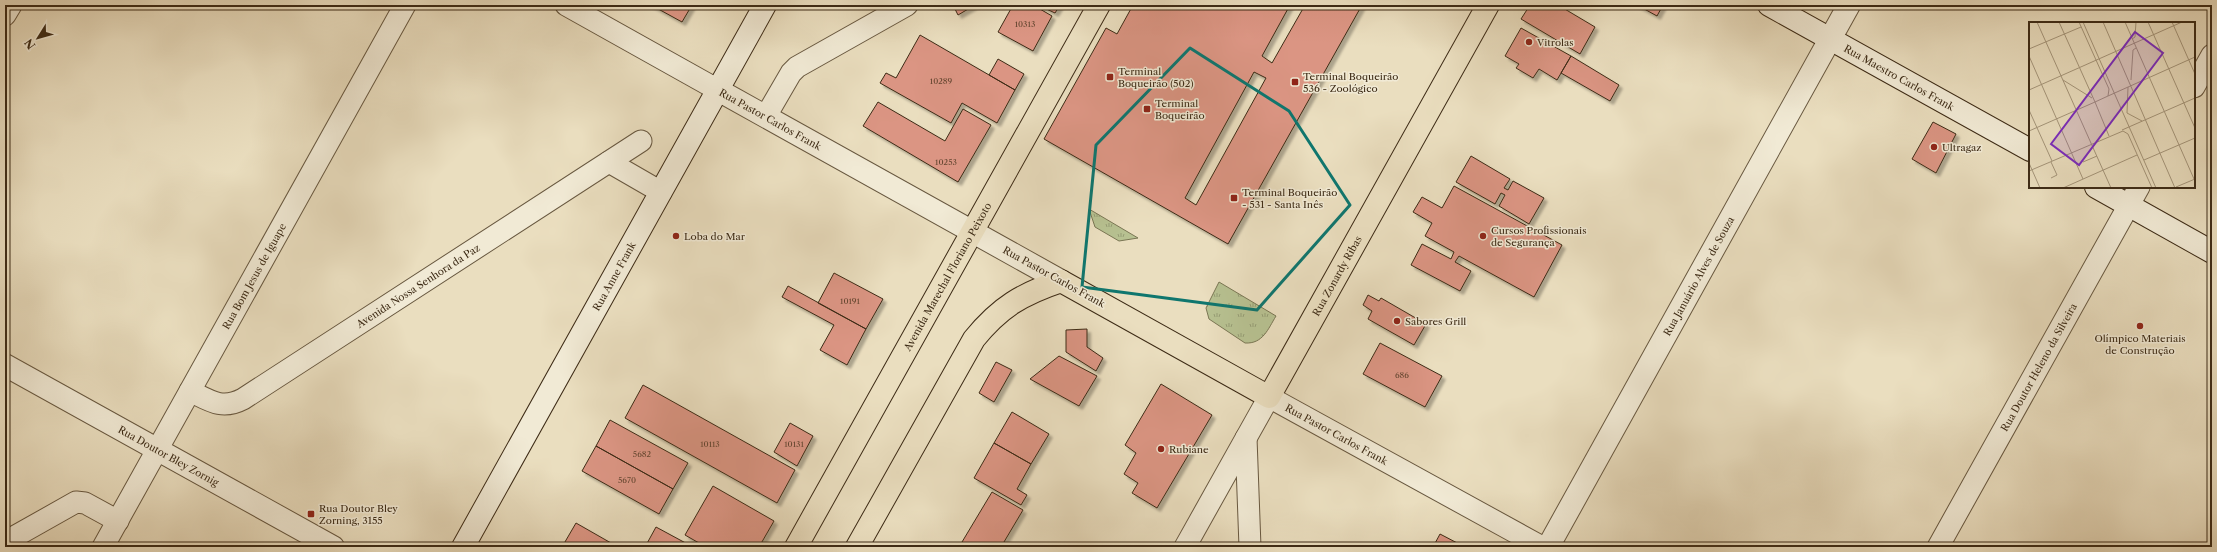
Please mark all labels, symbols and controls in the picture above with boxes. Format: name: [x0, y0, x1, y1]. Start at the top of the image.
north arrow: [18, 18, 58, 58]
house number: 10313: [1015, 19, 1035, 29]
inset map: [2029, 22, 2195, 188]
text: N: [21, 36, 38, 52]
place label: Vitrolas: [1536, 36, 1574, 49]
marker: Vitrolas: [1524, 37, 1534, 47]
street label: Rua Maestro Carlos Frank: [1842, 41, 1958, 114]
place label: Terminal Boqueirão (502): [1118, 65, 1194, 90]
place label: Terminal Boqueirão 536 - Zoológico: [1303, 70, 1398, 95]
marker: Terminal Boqueirão (502): [1105, 72, 1115, 82]
house number: 10289: [930, 76, 953, 86]
marker: Terminal Boqueirão 536 - Zoológico: [1290, 77, 1300, 87]
street label: Rua Pastor Carlos Frank: [717, 86, 825, 153]
place label: Terminal Boqueirão: [1155, 97, 1205, 122]
marker: Terminal Boqueirão: [1142, 104, 1152, 114]
place label: Ultragaz: [1942, 141, 1981, 154]
marker: Ultragaz: [1929, 142, 1939, 152]
house number: 10253: [935, 157, 957, 167]
place label: Terminal Boqueirão - 531 - Santa Inês: [1242, 186, 1337, 211]
marker: Terminal Boqueirão - 531 - Santa Inês: [1229, 193, 1239, 203]
street label: Avenida Marechal Floriano Peixoto: [900, 200, 994, 354]
street label: Rua Januário Alves de Souza: [1660, 213, 1737, 338]
street label: Rua Bom Jesus de Iguape: [219, 220, 289, 332]
place label: Cursos Profissionais de Segurança: [1491, 224, 1587, 249]
place label: Loba do Mar: [684, 230, 746, 243]
marker: Loba do Mar: [671, 231, 681, 241]
marker: Cursos Profissionais de Segurança: [1478, 231, 1488, 241]
street label: Rua Zonardy Ribas: [1309, 233, 1364, 318]
street label: Rua Anne Frank: [589, 238, 639, 313]
street label: Avenida Nossa Senhora da Paz: [353, 241, 482, 331]
street label: Rua Pastor Carlos Frank: [1001, 243, 1108, 311]
house number: 10191: [840, 296, 861, 306]
street label: Rua Doutor Heleno da Silveira: [1997, 300, 2080, 434]
place label: Sabores Grill: [1405, 315, 1466, 328]
marker: Sabores Grill: [1392, 316, 1402, 326]
marker: Olímpico Materiais de Construção: [2135, 321, 2145, 331]
place label: Olímpico Materiais de Construção: [2094, 332, 2186, 357]
house number: 686: [1395, 370, 1409, 380]
street label: Rua Pastor Carlos Frank: [1283, 401, 1391, 468]
street label: Rua Doutor Bley Zornig: [116, 423, 222, 489]
house number: 10113: [700, 439, 720, 449]
house number: 10131: [784, 439, 804, 449]
place label: Rubiane: [1169, 443, 1209, 456]
marker: Rubiane: [1156, 444, 1166, 454]
house number: 5682: [633, 449, 652, 459]
house number: 5670: [618, 475, 636, 485]
place label: Rua Doutor Bley Zorning, 3155: [319, 502, 398, 527]
marker: Rua Doutor Bley Zorning, 3155: [306, 509, 316, 519]

